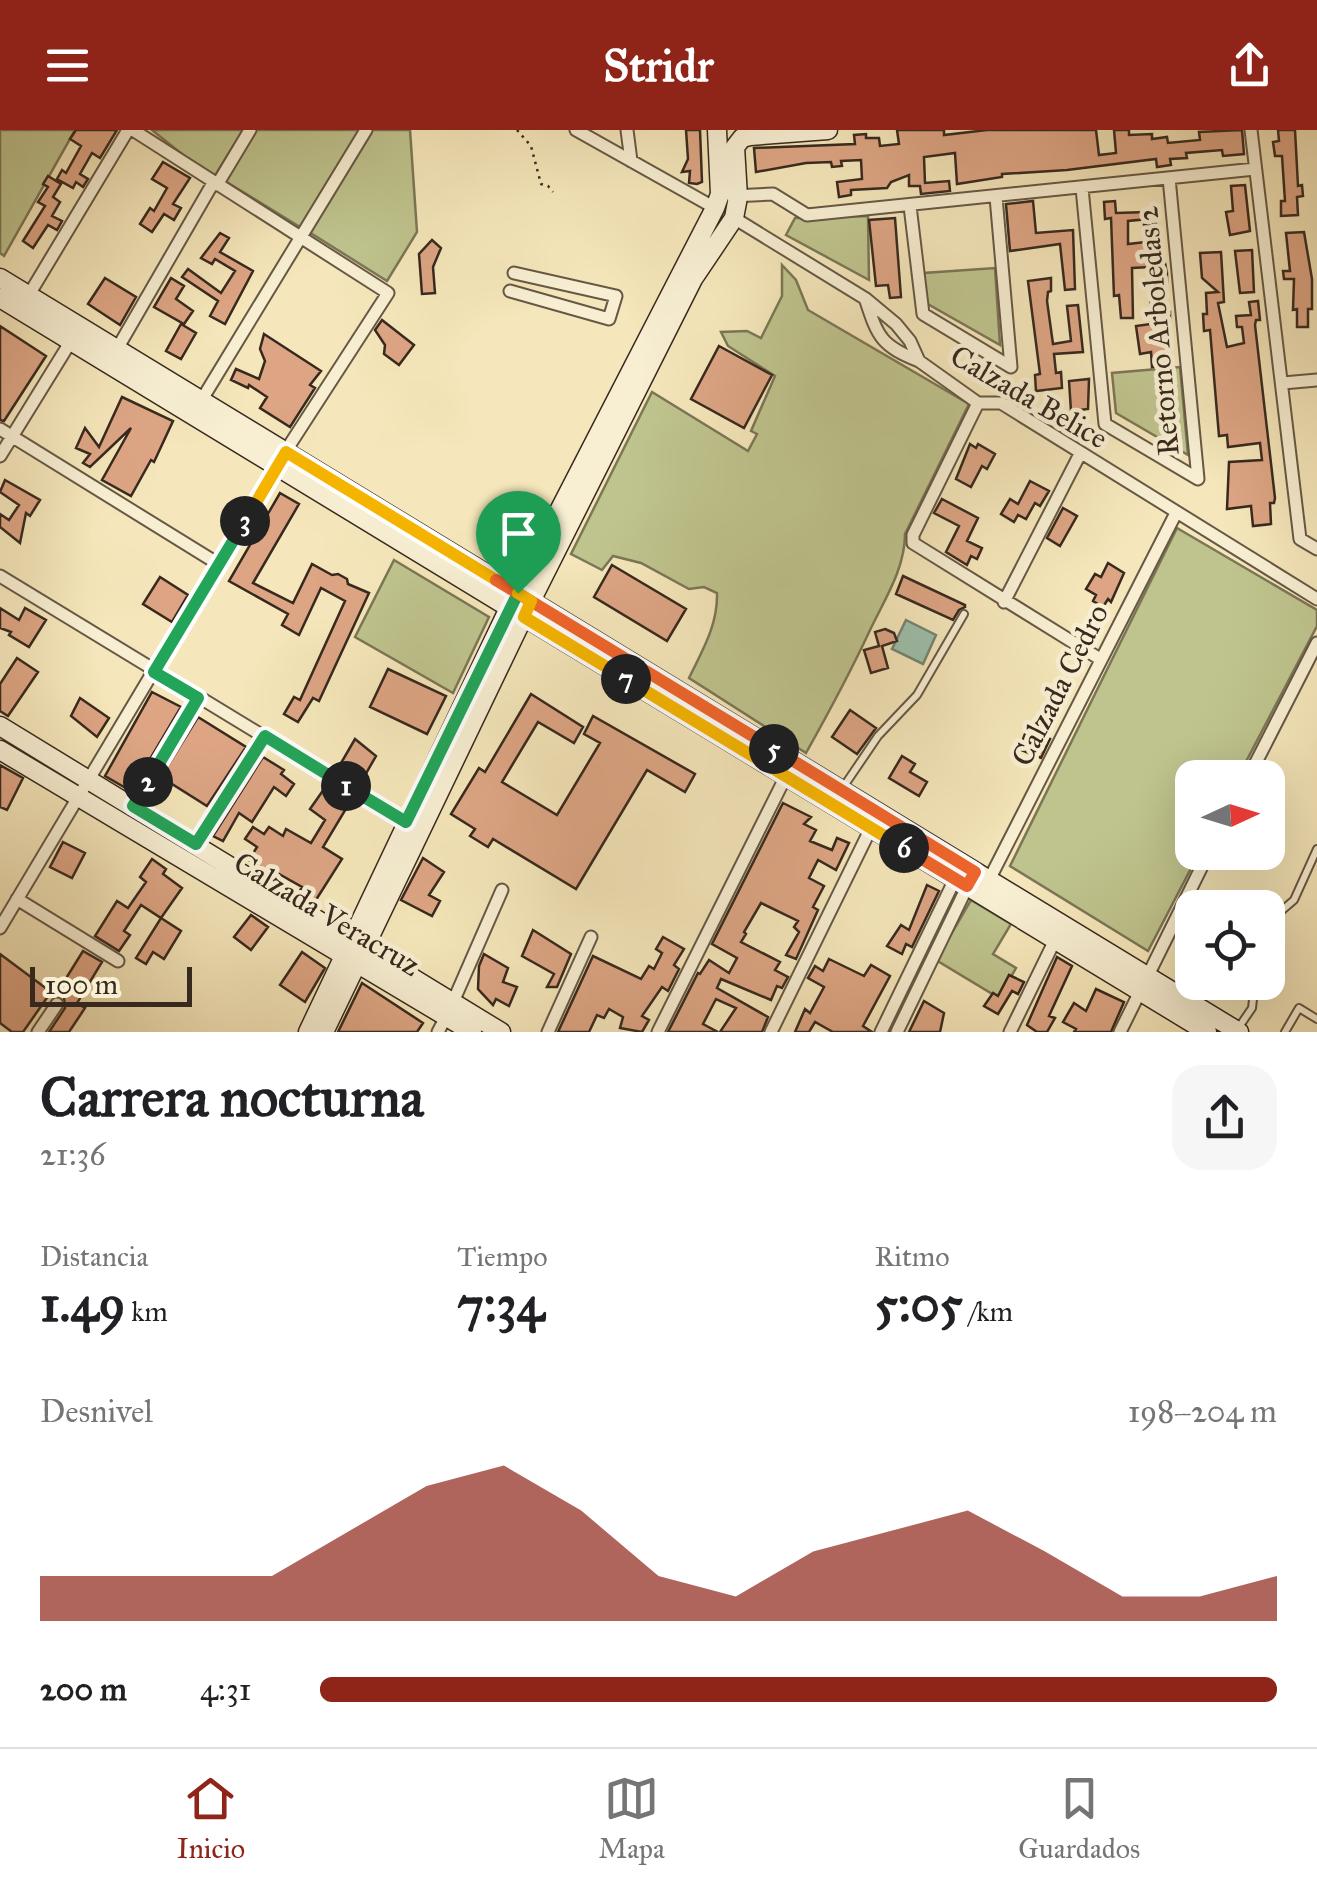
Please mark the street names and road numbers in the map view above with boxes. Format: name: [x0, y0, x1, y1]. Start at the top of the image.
street label: Retorno Arboledas 2: [1129, 205, 1187, 457]
street label: Calzada Belice: [944, 337, 1114, 457]
street label: Calzada Cedro: [1004, 598, 1116, 772]
street label: Calzada Veracruz: [227, 844, 427, 984]

